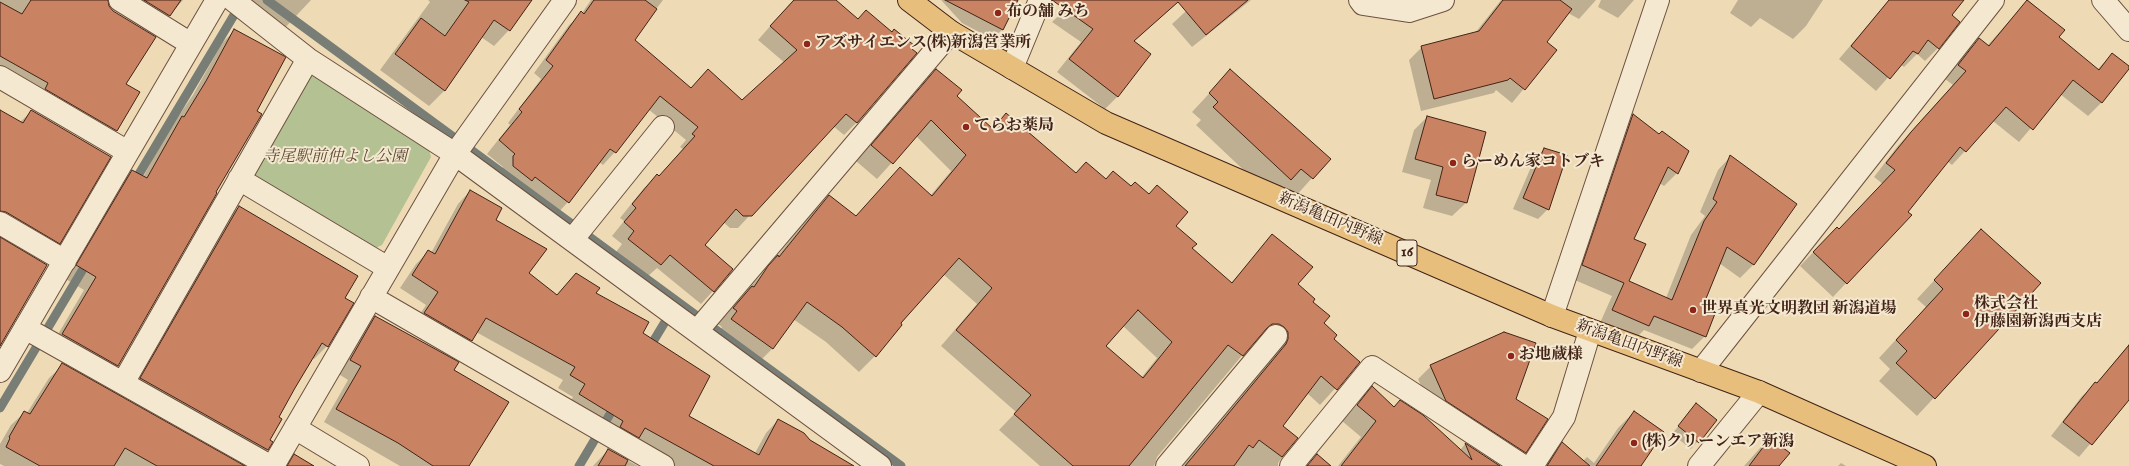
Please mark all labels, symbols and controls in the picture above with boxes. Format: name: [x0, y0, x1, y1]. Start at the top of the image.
place label: 布の舗 みち: [1006, 3, 1089, 23]
marker: 布の舗 みち: [993, 8, 1003, 18]
place label: アズサイエンス(株)新潟営業所: [815, 34, 1031, 54]
marker: アズサイエンス(株)新潟営業所: [802, 39, 812, 49]
place label: てらお薬局: [974, 117, 1054, 137]
marker: てらお薬局: [961, 122, 971, 132]
park label: 寺尾駅前仲よし公園: [263, 148, 407, 168]
place label: らーめん家コトブキ: [1461, 153, 1605, 173]
marker: らーめん家コトブキ: [1448, 158, 1458, 168]
street label: 新潟亀田内野線: [1275, 189, 1385, 251]
road number: 16: [1397, 240, 1417, 266]
place label: 株式会社 伊藤園新潟西支店: [1974, 295, 2102, 333]
place label: 世界真光文明教団 新潟道場: [1701, 300, 1896, 320]
marker: 世界真光文明教団 新潟道場: [1688, 305, 1698, 315]
marker: 株式会社 伊藤園新潟西支店: [1961, 309, 1971, 319]
street label: 新潟亀田内野線: [1573, 317, 1685, 373]
place label: お地蔵様: [1519, 346, 1583, 366]
marker: お地蔵様: [1506, 351, 1516, 361]
place label: (株)クリーンエア新潟: [1642, 433, 1794, 453]
marker: (株)クリーンエア新潟: [1629, 438, 1639, 448]

